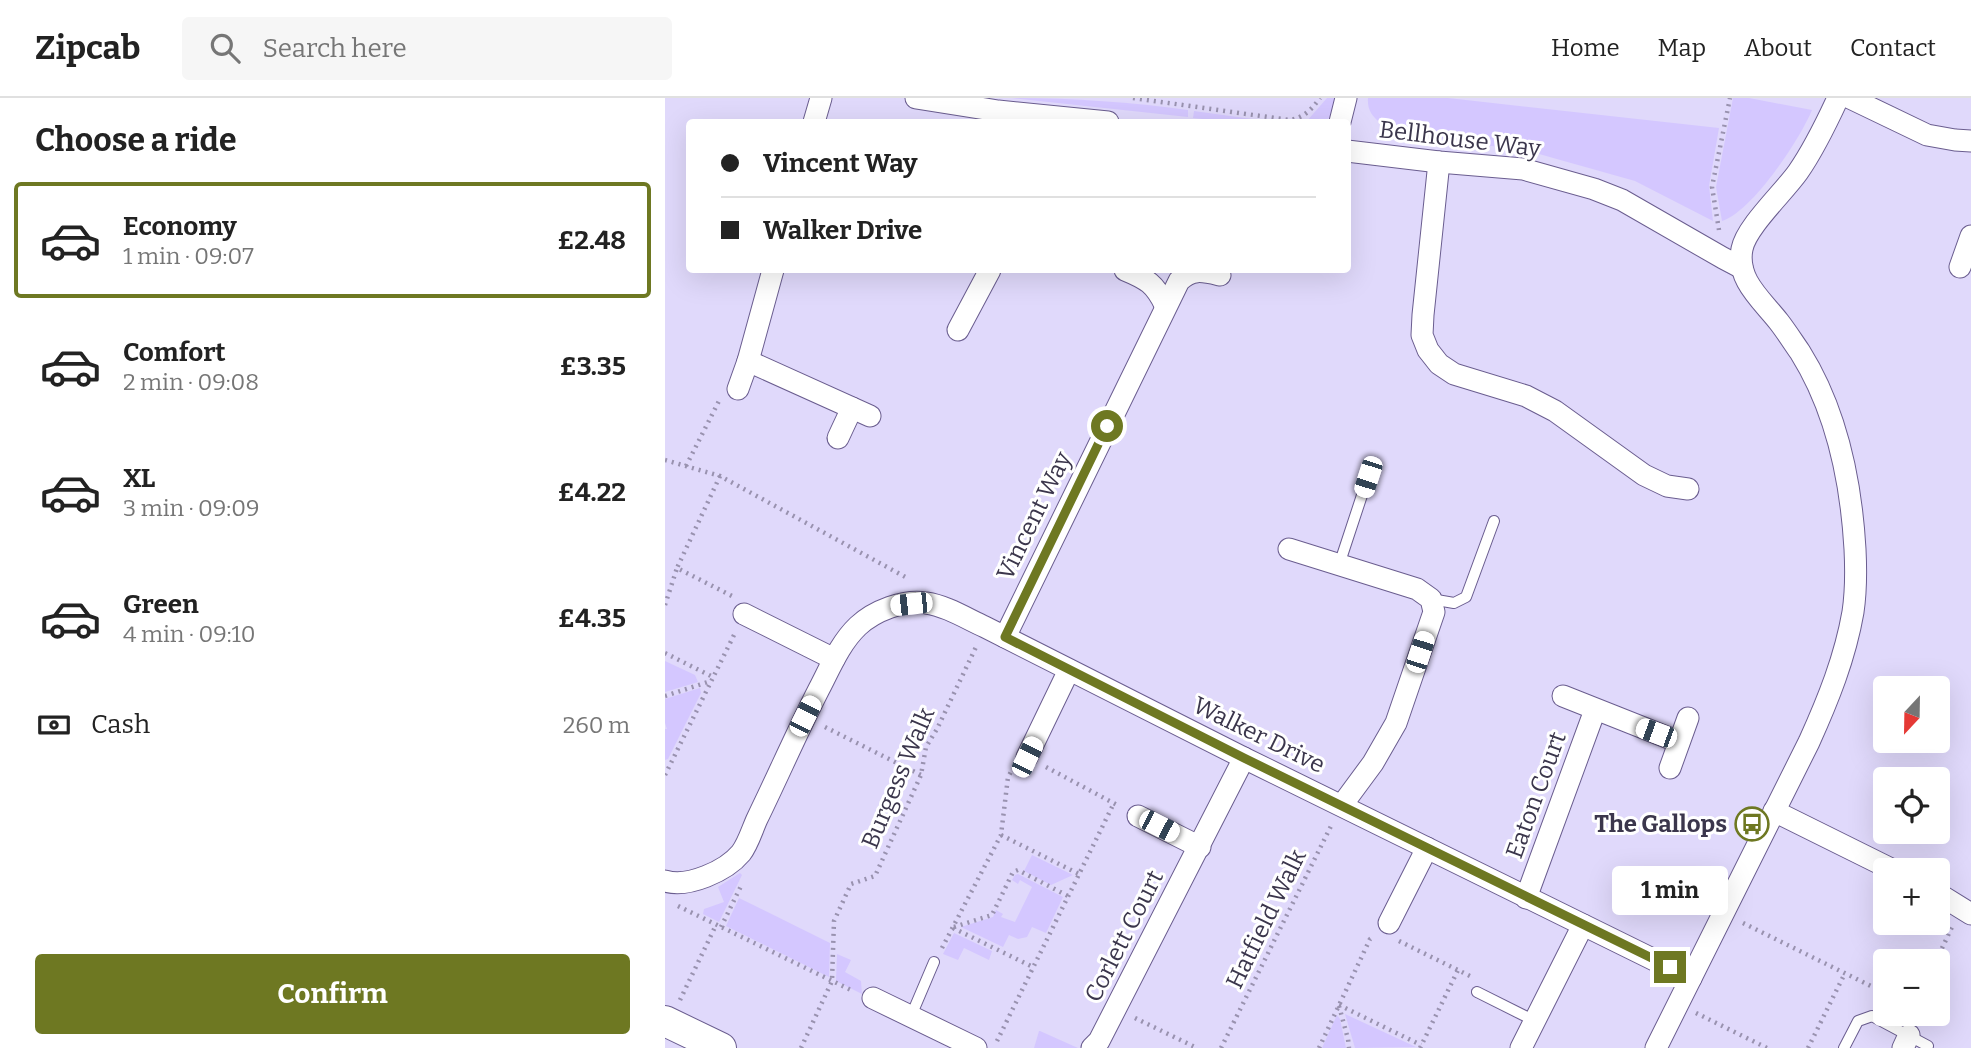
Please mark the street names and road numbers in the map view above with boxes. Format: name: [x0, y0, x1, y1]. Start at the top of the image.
street label: Bellhouse Way: [1377, 115, 1543, 163]
street label: Vincent Way: [991, 447, 1077, 585]
street label: Walker Drive: [1189, 691, 1329, 779]
street label: Burgess Walk: [856, 703, 940, 853]
street label: Eaton Court: [1500, 728, 1572, 862]
street label: Hatfield Walk: [1220, 844, 1312, 993]
street label: Corlett Court: [1079, 865, 1169, 1006]

